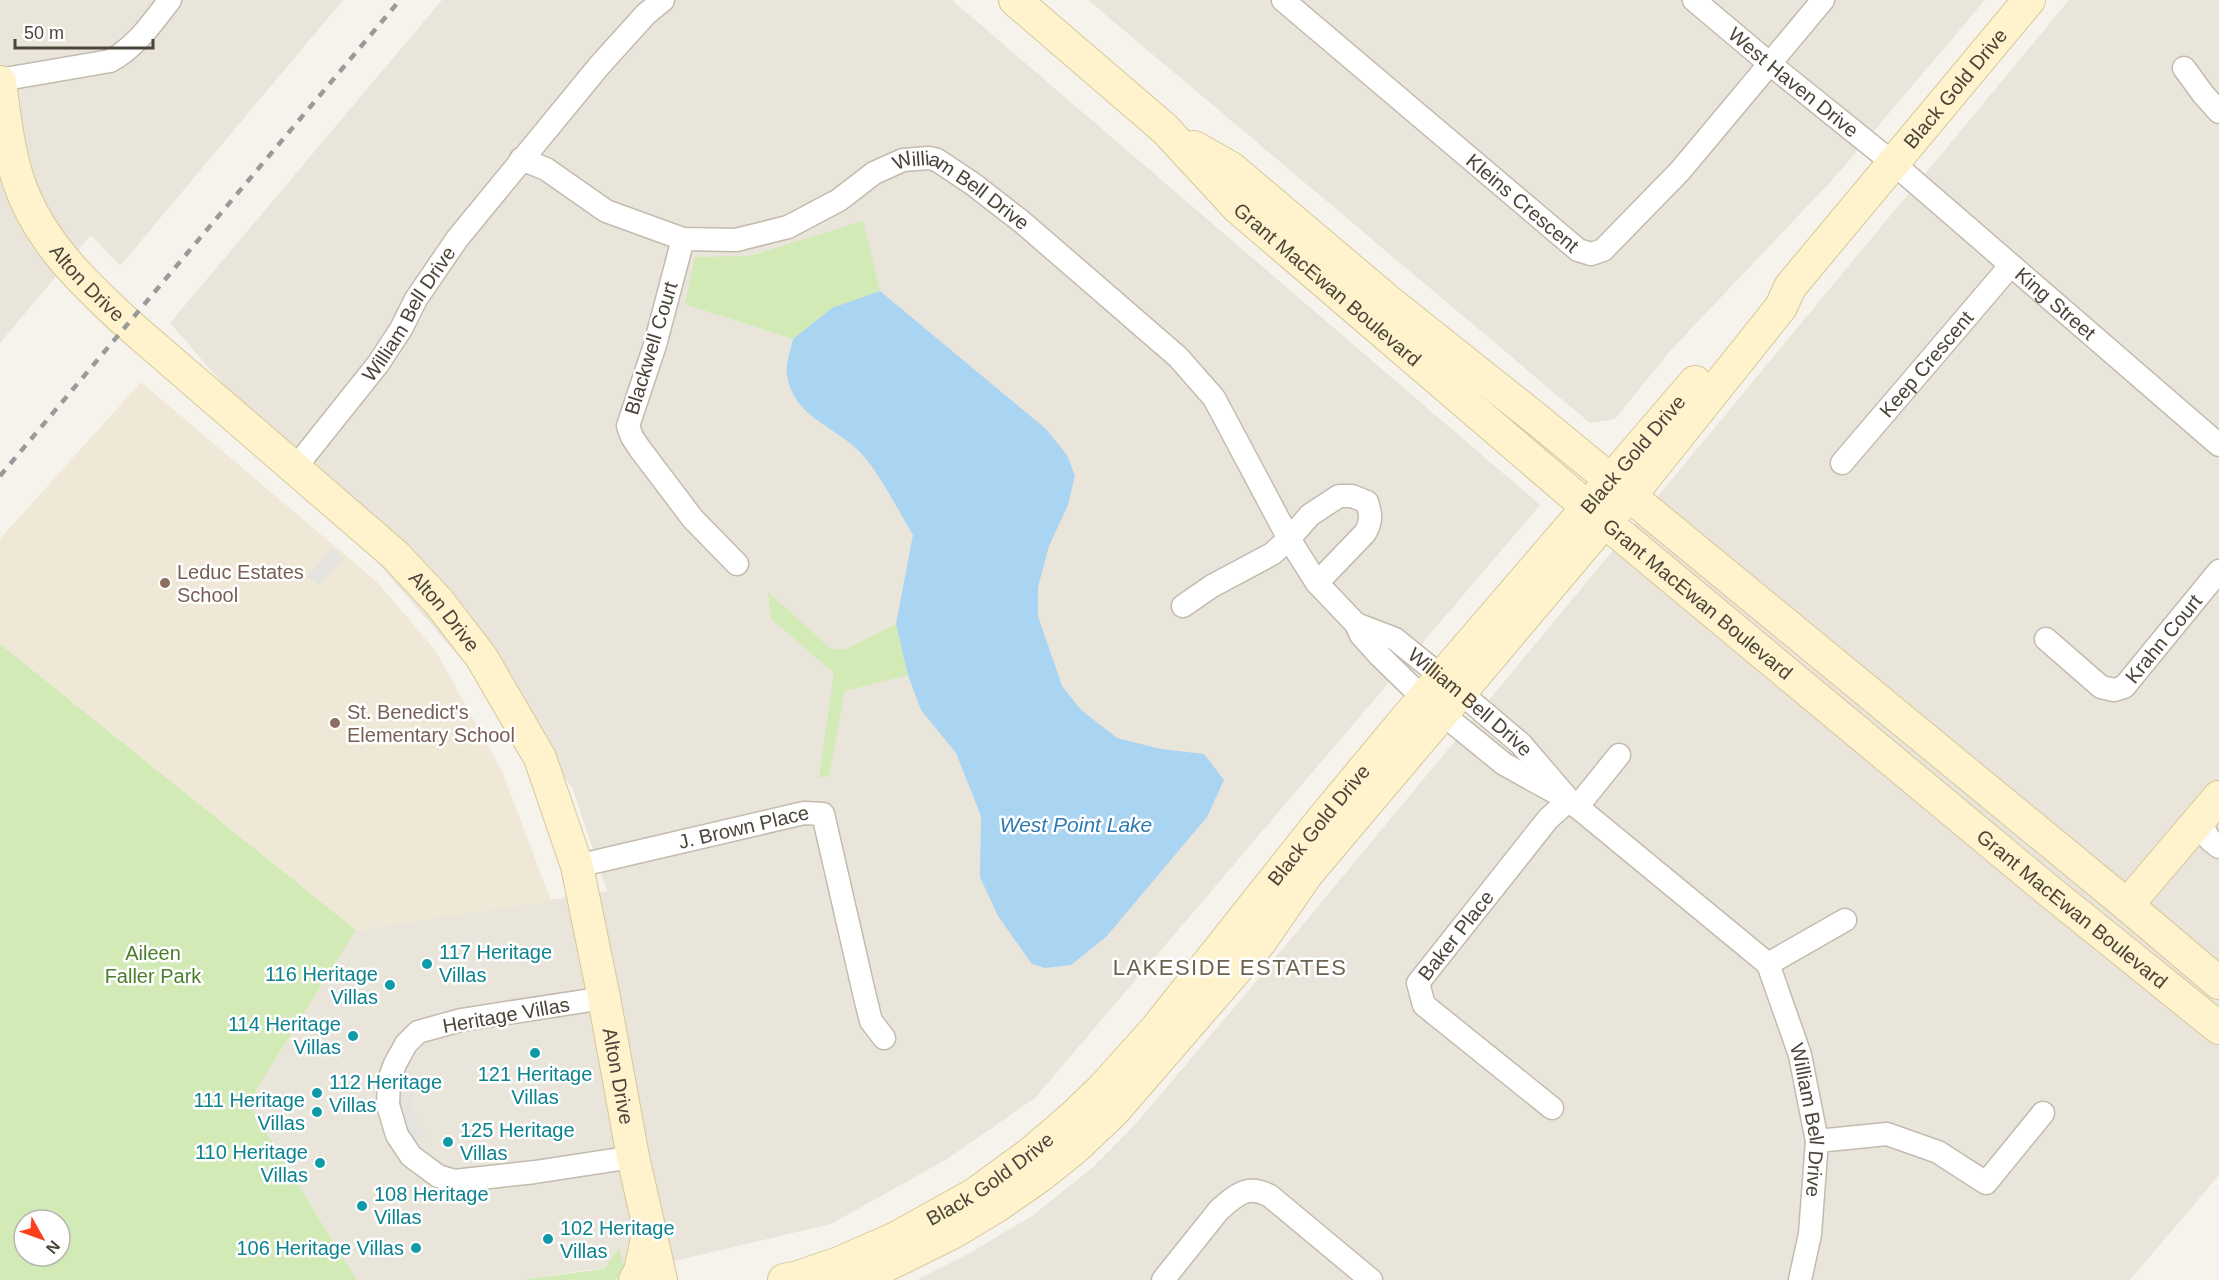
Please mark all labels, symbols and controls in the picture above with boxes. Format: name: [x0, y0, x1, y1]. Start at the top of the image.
scale bar: [15, 12, 153, 50]
text: 50 m: [24, 23, 64, 43]
street label: West Haven Drive: [1724, 23, 1863, 142]
street label: Black Gold Drive: [1899, 24, 2011, 153]
street label: William Bell Drive: [889, 146, 1034, 234]
street label: Kleins Crescent: [1462, 149, 1583, 257]
street label: Grant MacEwan Boulevard: [1229, 198, 1425, 371]
street label: Alton Drive: [45, 240, 129, 326]
street label: William Bell Drive: [358, 242, 460, 386]
street label: King Street: [2011, 263, 2100, 344]
street label: Blackwell Court: [620, 278, 682, 417]
street label: Keep Crescent: [1875, 306, 1978, 422]
street label: Black Gold Drive: [1576, 391, 1690, 518]
street label: Grant MacEwan Boulevard: [1599, 514, 1797, 684]
place label: Leduc Estates School: [177, 561, 304, 606]
street label: Alton Drive: [405, 566, 484, 656]
marker: Leduc Estates School: [158, 576, 172, 590]
street label: Krahn Court: [2121, 590, 2206, 688]
street label: William Bell Drive: [1404, 643, 1537, 760]
place label: St. Benedict's Elementary School: [347, 701, 515, 746]
marker: St. Benedict's Elementary School: [328, 716, 342, 730]
street label: Black Gold Drive: [1263, 760, 1374, 890]
street label: J. Brown Place: [676, 801, 811, 853]
water label: West Point Lake: [1000, 813, 1152, 836]
street label: Grant MacEwan Boulevard: [1973, 825, 2172, 993]
street label: Baker Place: [1414, 886, 1498, 984]
place label: 117 Heritage Villas: [439, 941, 552, 986]
park label: Aileen Faller Park: [105, 942, 202, 987]
district label: LAKESIDE ESTATES: [1113, 955, 1347, 980]
marker: 117 Heritage Villas: [420, 957, 434, 971]
place label: 116 Heritage Villas: [265, 963, 378, 1008]
marker: 116 Heritage Villas: [383, 978, 397, 992]
street label: Heritage Villas: [441, 993, 571, 1037]
place label: 114 Heritage Villas: [228, 1013, 341, 1058]
street label: Alton Drive: [599, 1026, 638, 1126]
marker: 114 Heritage Villas: [346, 1029, 360, 1043]
street label: William Bell Drive: [1786, 1040, 1828, 1198]
marker: 121 Heritage Villas: [528, 1046, 542, 1060]
place label: 121 Heritage Villas: [478, 1063, 592, 1108]
place label: 112 Heritage Villas: [329, 1071, 442, 1116]
marker: 112 Heritage Villas: [310, 1086, 324, 1100]
place label: 111 Heritage Villas: [193, 1089, 305, 1134]
marker: 111 Heritage Villas: [310, 1105, 324, 1119]
place label: 125 Heritage Villas: [460, 1119, 575, 1164]
street label: Black Gold Drive: [923, 1128, 1058, 1230]
marker: 125 Heritage Villas: [441, 1135, 455, 1149]
place label: 110 Heritage Villas: [195, 1141, 308, 1186]
marker: 110 Heritage Villas: [313, 1156, 327, 1170]
place label: 108 Heritage Villas: [374, 1183, 489, 1228]
marker: 108 Heritage Villas: [355, 1199, 369, 1213]
north arrow: [12, 1208, 72, 1268]
place label: 102 Heritage Villas: [560, 1217, 675, 1262]
marker: 102 Heritage Villas: [541, 1232, 555, 1246]
text: N: [43, 1237, 63, 1257]
place label: 106 Heritage Villas: [236, 1237, 404, 1259]
marker: 106 Heritage Villas: [409, 1241, 423, 1255]

